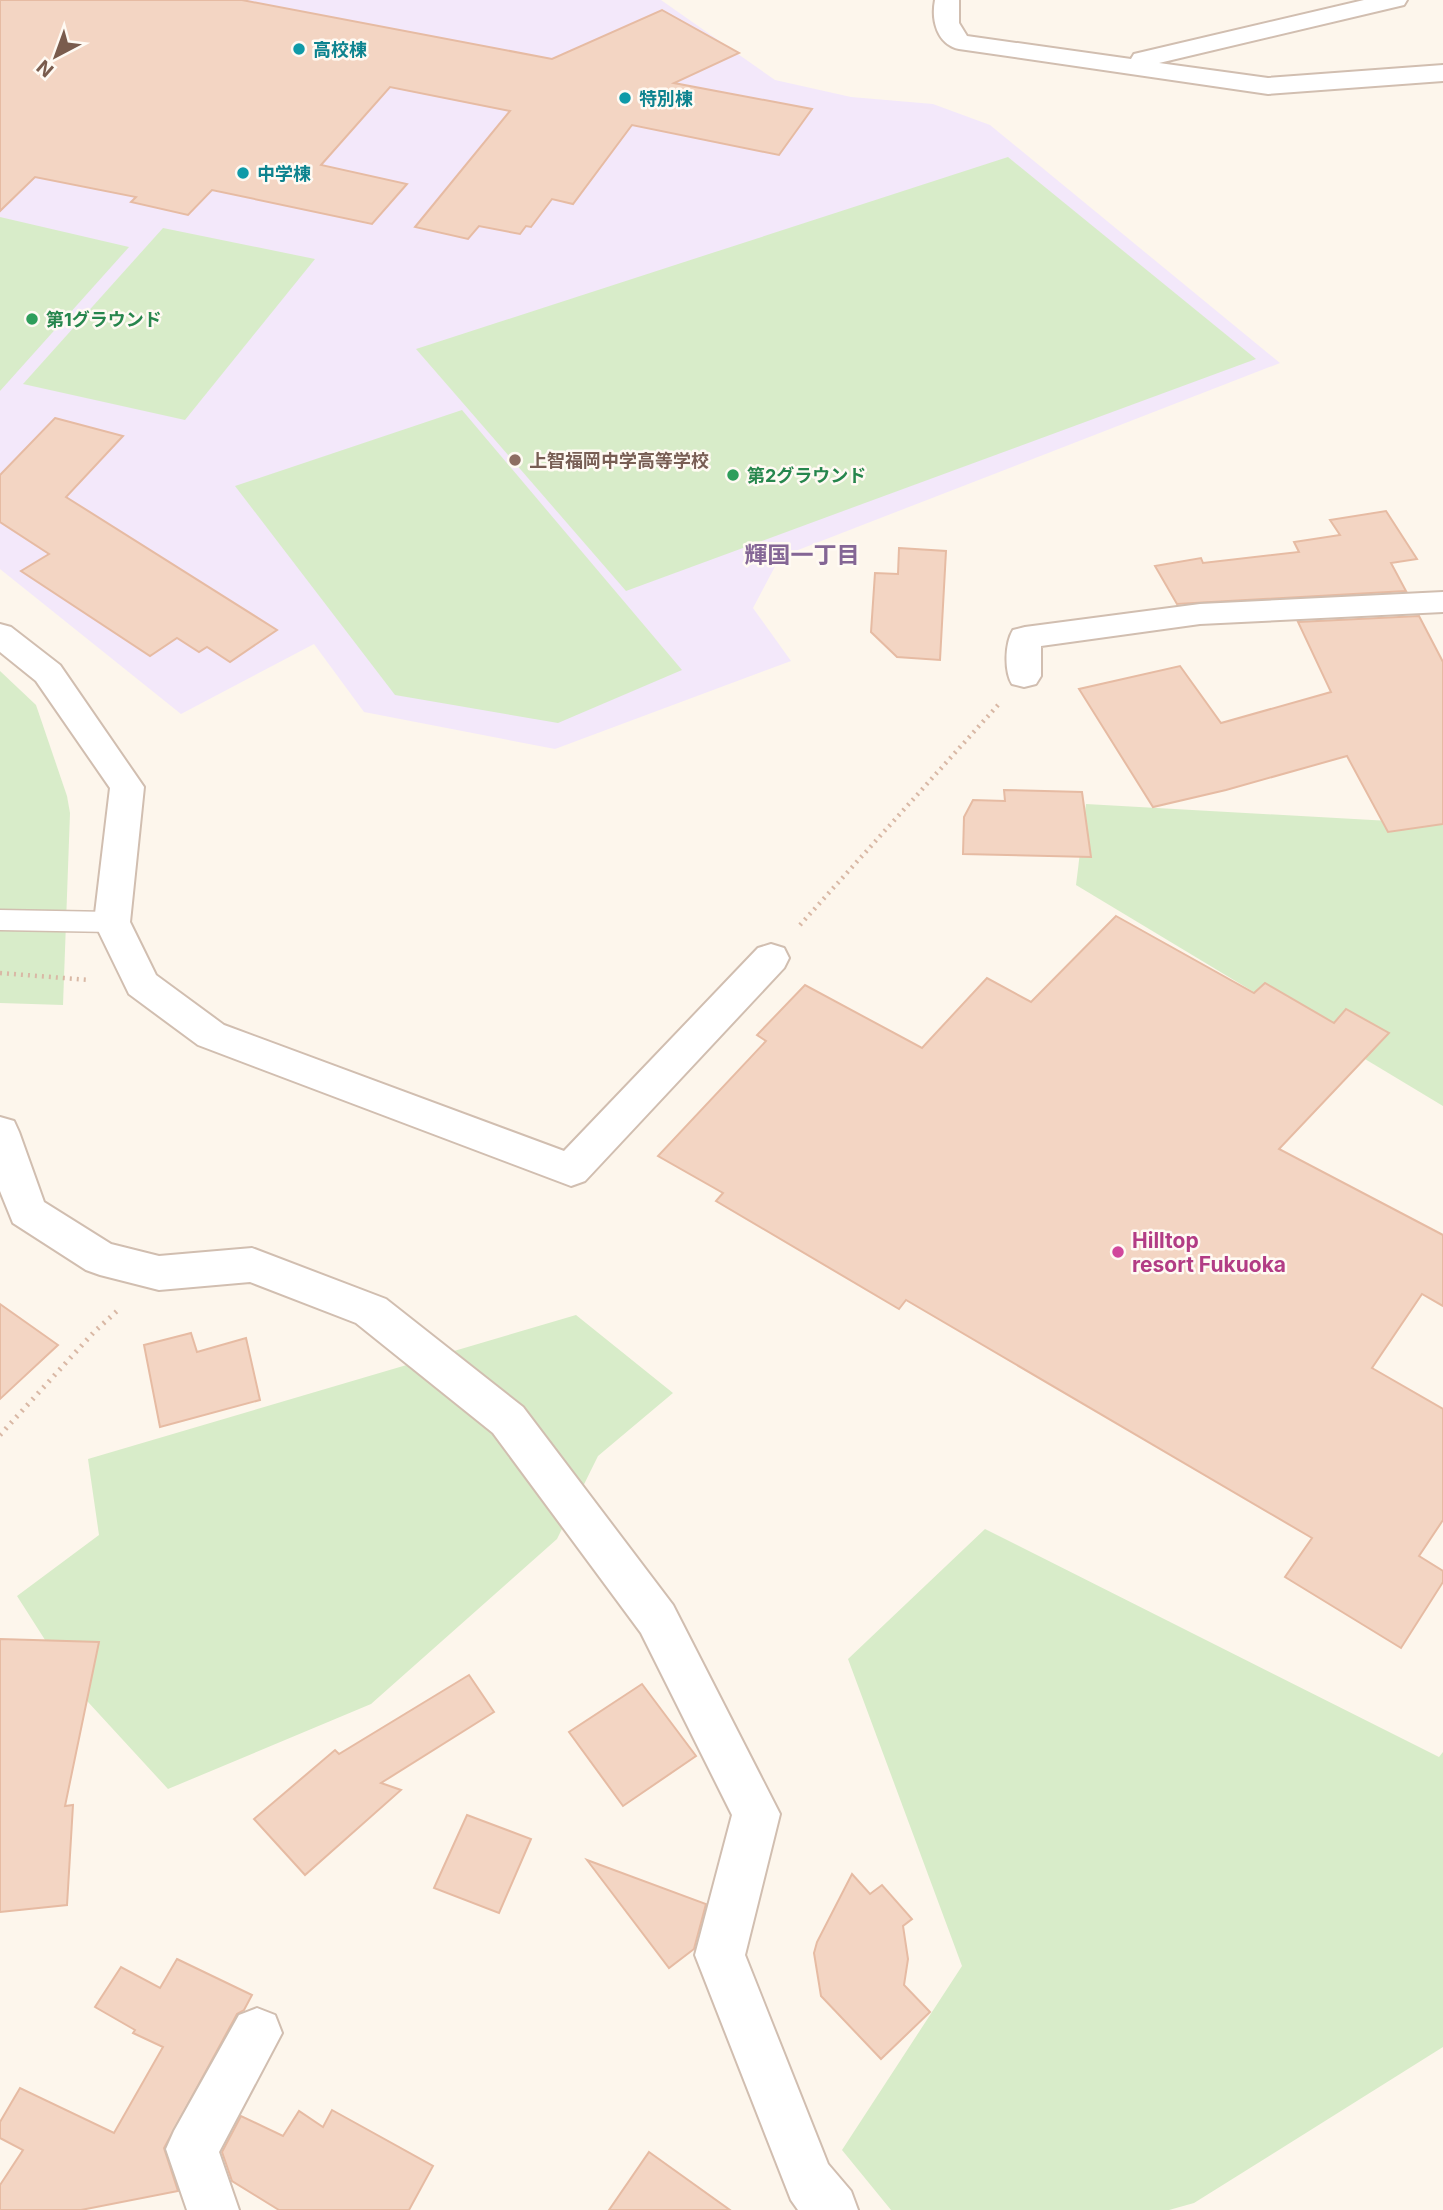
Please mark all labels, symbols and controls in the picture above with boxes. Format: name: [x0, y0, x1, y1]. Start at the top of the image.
north arrow: [21, 21, 91, 91]
place label: 高校棟: [313, 39, 367, 60]
marker: 高校棟: [291, 41, 307, 57]
text: N: [32, 55, 58, 82]
place label: 特別棟: [639, 88, 693, 109]
marker: 特別棟: [617, 90, 633, 106]
place label: 中学棟: [257, 163, 311, 184]
marker: 中学棟: [235, 165, 251, 181]
place label: 第1グラウンド: [46, 309, 162, 330]
marker: 第1グラウンド: [24, 311, 40, 327]
place label: 上智福岡中学高等学校: [529, 450, 709, 471]
marker: 上智福岡中学高等学校: [507, 452, 523, 468]
place label: 第2グラウンド: [747, 465, 866, 486]
marker: 第2グラウンド: [725, 467, 741, 483]
district label: 輝国一丁目: [745, 541, 860, 569]
place label: Hilltop resort Fukuoka: [1132, 1228, 1286, 1277]
marker: Hilltop resort Fukuoka: [1110, 1244, 1126, 1260]

